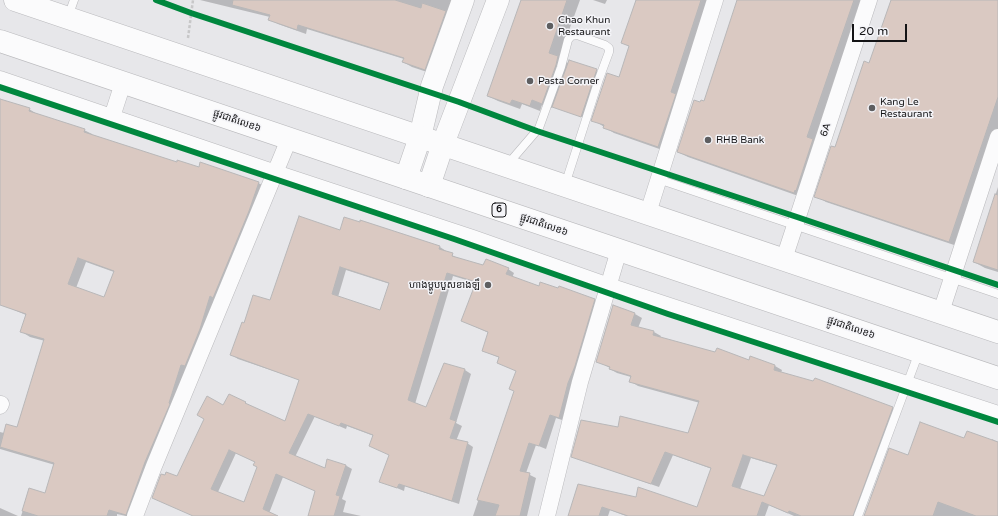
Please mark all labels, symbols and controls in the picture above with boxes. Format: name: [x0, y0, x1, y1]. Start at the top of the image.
place label: Chao Khun Restaurant: [558, 14, 610, 38]
scale bar: [854, 16, 909, 42]
marker: Chao Khun Restaurant: [545, 21, 555, 31]
text: 20 m: [859, 24, 888, 38]
place label: Pasta Corner: [538, 75, 599, 87]
marker: Pasta Corner: [525, 76, 535, 86]
place label: Kang Le Restaurant: [880, 96, 932, 120]
marker: Kang Le Restaurant: [867, 103, 877, 113]
street label: ផ្លូវជាតិលេខ៦: [211, 107, 263, 135]
street label: 6A: [818, 122, 834, 138]
place label: RHB Bank: [716, 134, 764, 146]
marker: RHB Bank: [703, 135, 713, 145]
road number: 6: [492, 203, 506, 217]
street label: ផ្លូវជាតិលេខ៦: [518, 211, 570, 239]
place label: ហាងម្ហូបបួសខាងឡឹ: [409, 279, 480, 291]
marker: ហាងម្ហូបបួសខាងឡឹ: [483, 280, 493, 290]
street label: ផ្លូវជាតិលេខ៦: [825, 314, 877, 342]

